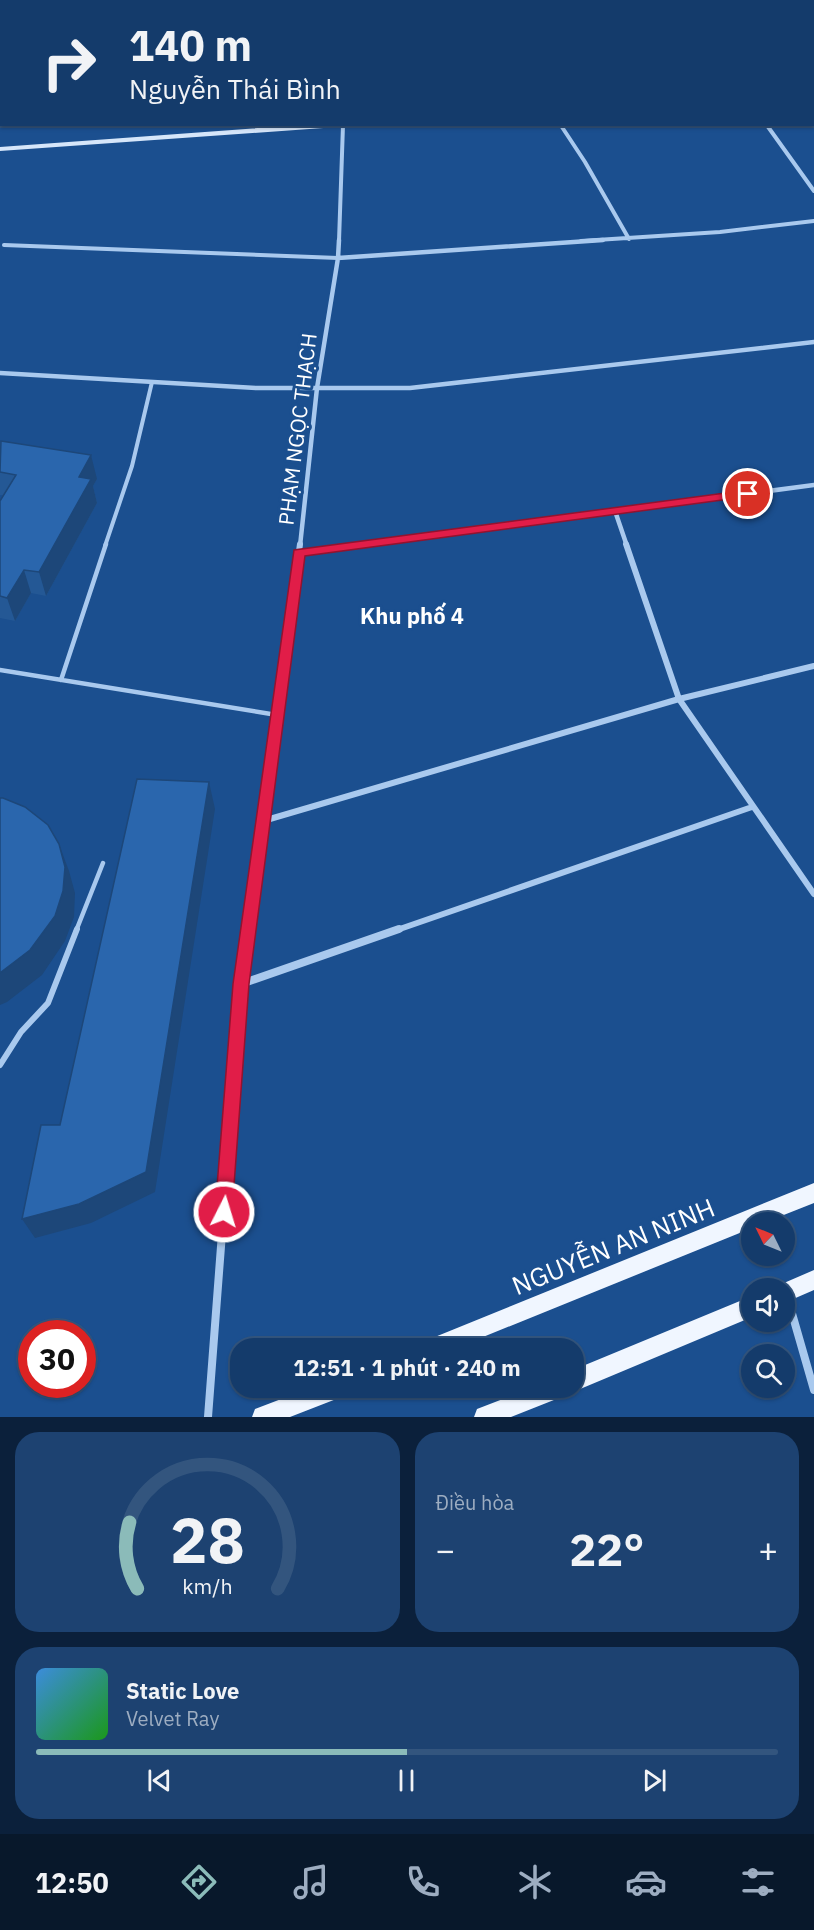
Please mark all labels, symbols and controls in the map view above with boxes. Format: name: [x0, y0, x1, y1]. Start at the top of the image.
text: 140 m: [129, 18, 252, 73]
icon: right: [30, 24, 108, 102]
text: Nguyễn Thái Bình: [129, 71, 341, 106]
street label: PHẠM NGỌC THẠCH: [271, 331, 323, 527]
pin: [722, 468, 773, 519]
icon: arrive: [731, 477, 764, 510]
district label: Khu phố 4: [360, 601, 464, 630]
position arrow: [192, 1180, 256, 1244]
street label: NGUYỄN AN NINH: [506, 1189, 719, 1302]
north arrow: [741, 1212, 795, 1266]
map controls: [741, 1212, 795, 1398]
button: sound: [741, 1278, 795, 1332]
speed limit sign: 30: [18, 1320, 96, 1398]
button: search: [741, 1344, 795, 1398]
text: 12:51 · 1 phút · 240 m: [293, 1353, 521, 1382]
text: Điều hòa: [436, 1489, 514, 1516]
text: 28: [170, 1499, 245, 1580]
text: 22°: [569, 1520, 644, 1578]
text: −: [436, 1528, 455, 1571]
text: +: [758, 1528, 778, 1571]
text: km/h: [182, 1572, 232, 1600]
text: Static Love: [126, 1676, 239, 1705]
text: Velvet Ray: [126, 1705, 219, 1732]
icon: previous: [143, 1764, 176, 1797]
icon: pause: [390, 1764, 423, 1797]
icon: next: [638, 1764, 671, 1797]
icon: directions: [178, 1861, 220, 1903]
icon: music: [290, 1861, 332, 1903]
icon: phone: [402, 1861, 444, 1903]
icon: climate: [514, 1861, 556, 1903]
icon: car: [625, 1861, 667, 1903]
icon: filters: [737, 1861, 779, 1903]
text: 12:50: [35, 1865, 109, 1900]

